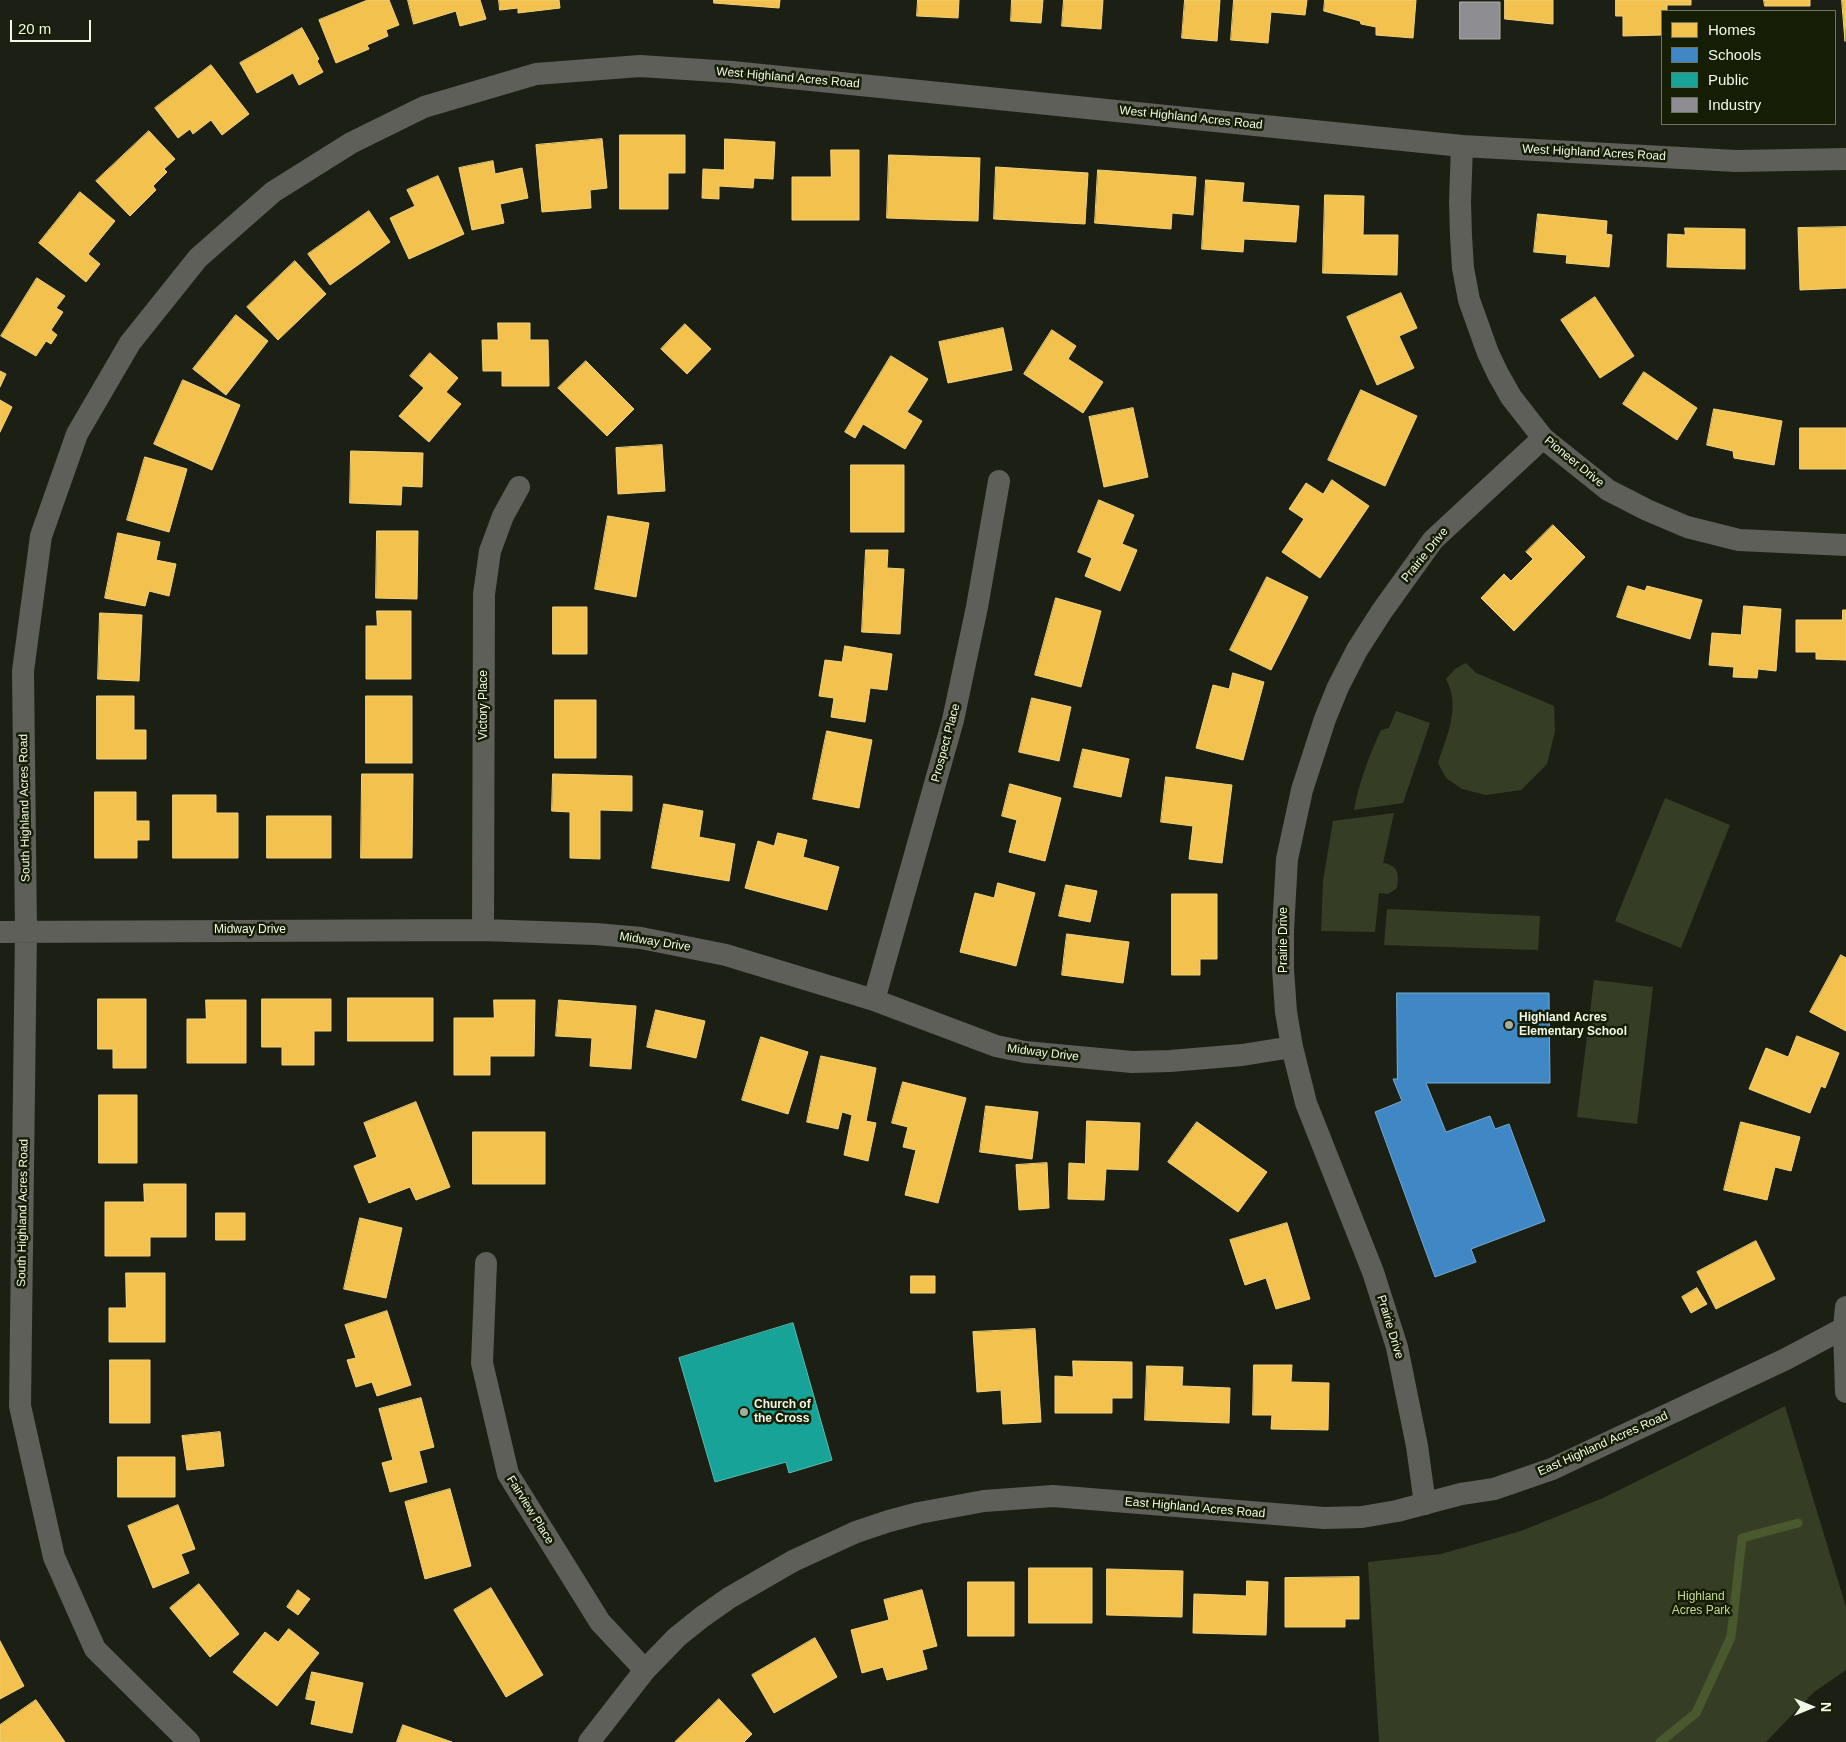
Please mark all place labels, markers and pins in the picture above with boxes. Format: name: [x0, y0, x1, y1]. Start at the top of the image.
place label: Highland Acres Elementary School: [1519, 1011, 1627, 1039]
marker: Highland Acres Elementary School: [1503, 1019, 1515, 1031]
place label: Church of the Cross: [754, 1398, 811, 1426]
marker: Church of the Cross: [738, 1406, 750, 1418]

